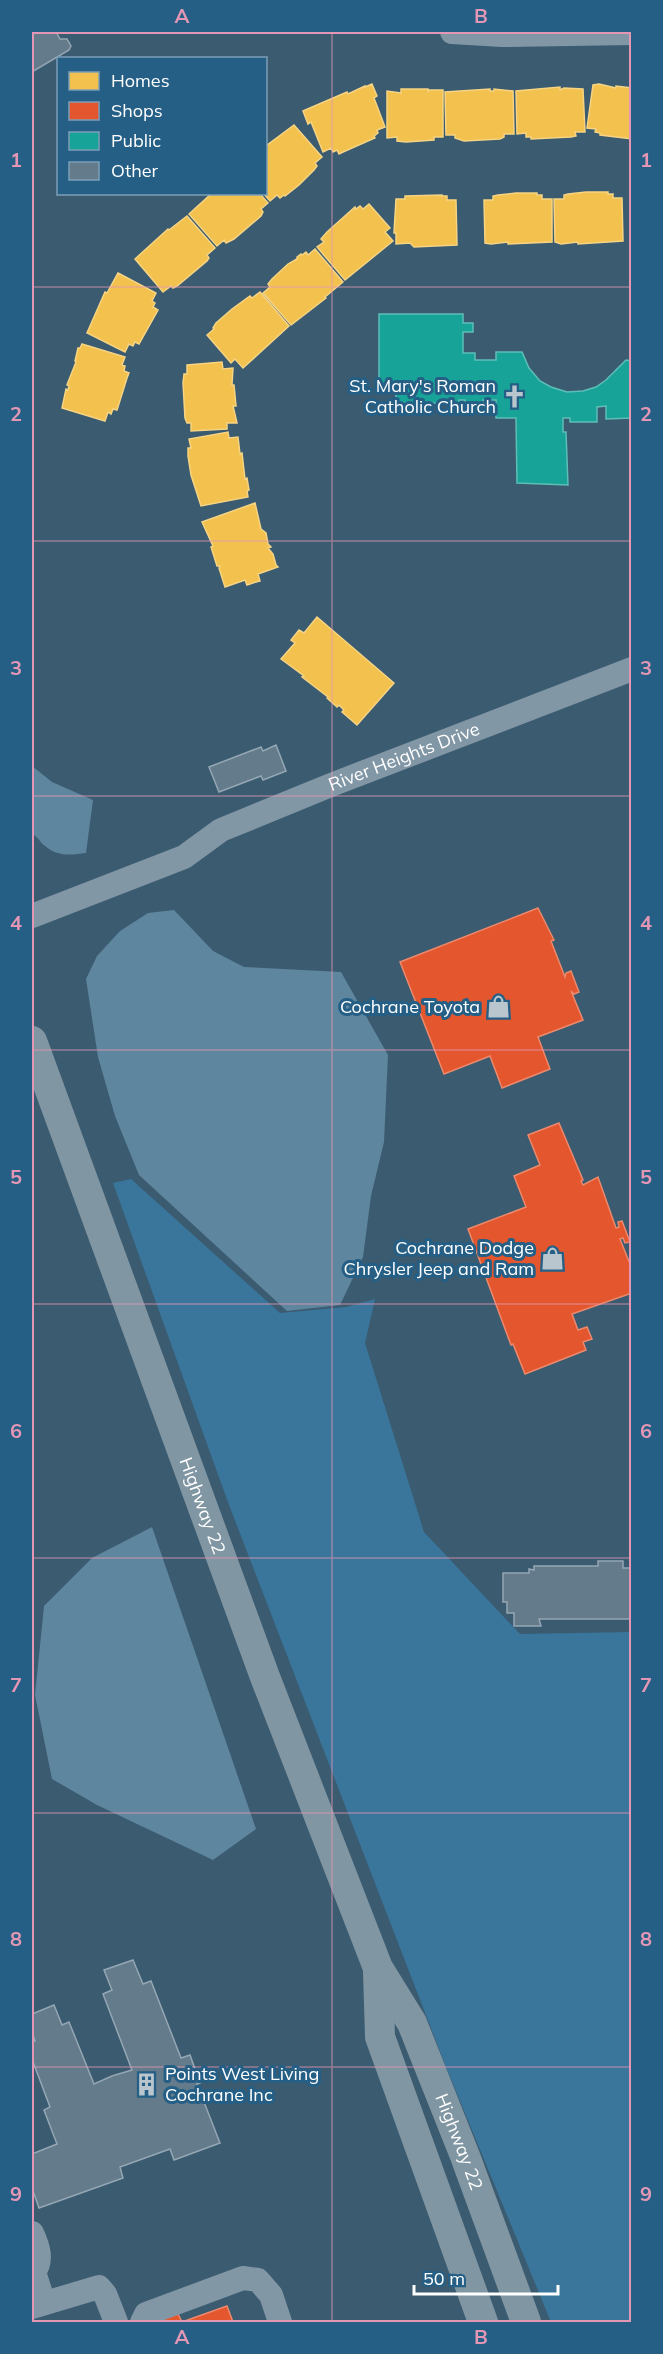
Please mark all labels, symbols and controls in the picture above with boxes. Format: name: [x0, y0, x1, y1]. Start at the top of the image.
text: A: [175, 3, 190, 28]
text: B: [474, 3, 488, 28]
legend: [57, 57, 267, 195]
text: Homes: [111, 69, 170, 92]
text: Shops: [111, 99, 163, 122]
text: Public: [111, 129, 161, 152]
text: 1: [10, 147, 22, 172]
text: 1: [640, 147, 652, 172]
text: Other: [111, 159, 159, 182]
place label: St. Mary's Roman Catholic Church: [349, 374, 496, 418]
church icon: St. Mary's Roman Catholic Church: [501, 383, 527, 409]
text: 2: [10, 401, 22, 426]
text: 2: [640, 401, 652, 426]
text: 3: [10, 655, 22, 680]
text: 3: [640, 655, 652, 680]
street label: River Heights Drive: [325, 717, 483, 796]
text: 4: [10, 910, 22, 935]
text: 4: [640, 910, 652, 935]
shop icon: Cochrane Toyota: [485, 994, 511, 1020]
place label: Cochrane Toyota: [340, 995, 480, 1018]
text: 5: [10, 1164, 22, 1189]
text: 5: [640, 1164, 652, 1189]
place label: Cochrane Dodge Chrysler Jeep and Ram: [344, 1236, 534, 1280]
shop icon: Cochrane Dodge Chrysler Jeep and Ram: [539, 1245, 565, 1271]
text: 6: [10, 1418, 22, 1443]
text: 6: [640, 1418, 652, 1443]
street label: Highway 22: [174, 1454, 231, 1557]
text: 7: [10, 1672, 22, 1697]
text: 7: [640, 1672, 652, 1697]
text: 8: [10, 1926, 22, 1951]
text: 8: [640, 1926, 652, 1951]
place label: Points West Living Cochrane Inc: [165, 2062, 319, 2106]
building icon: Points West Living Cochrane Inc: [134, 2071, 160, 2097]
street label: Highway 22: [430, 2090, 488, 2193]
text: 9: [10, 2181, 22, 2206]
text: 9: [640, 2181, 652, 2206]
scale bar: [414, 2258, 558, 2296]
text: 50 m: [423, 2267, 465, 2290]
text: A: [175, 2324, 190, 2349]
text: B: [474, 2324, 488, 2349]

